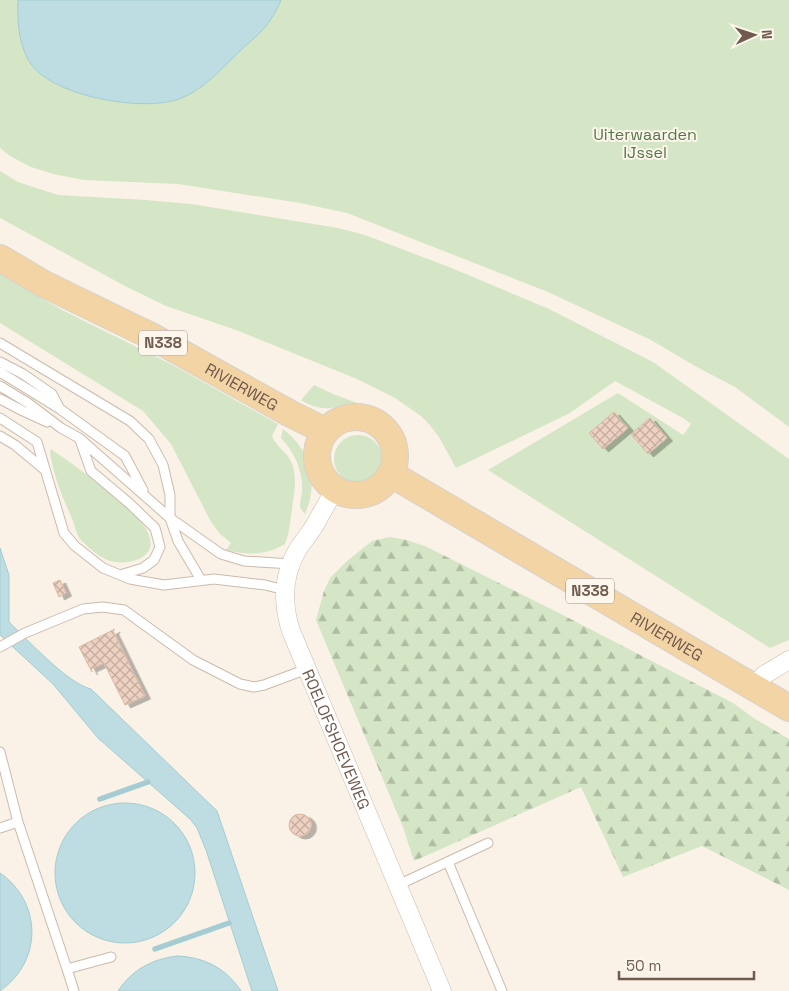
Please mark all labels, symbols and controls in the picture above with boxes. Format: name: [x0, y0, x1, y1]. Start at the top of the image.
north arrow: [729, 10, 779, 60]
text: N: [758, 29, 776, 39]
park label: Uiterwaarden IJssel: [593, 124, 697, 163]
road number: N338: [139, 330, 187, 356]
street label: RIVIERWEG: [201, 358, 282, 416]
road number: N338: [566, 578, 614, 604]
street label: RIVIERWEG: [627, 607, 707, 666]
street label: ROELOFSHOEVEWEG: [297, 666, 375, 813]
scale bar: [619, 948, 754, 980]
text: 50 m: [626, 956, 661, 975]

